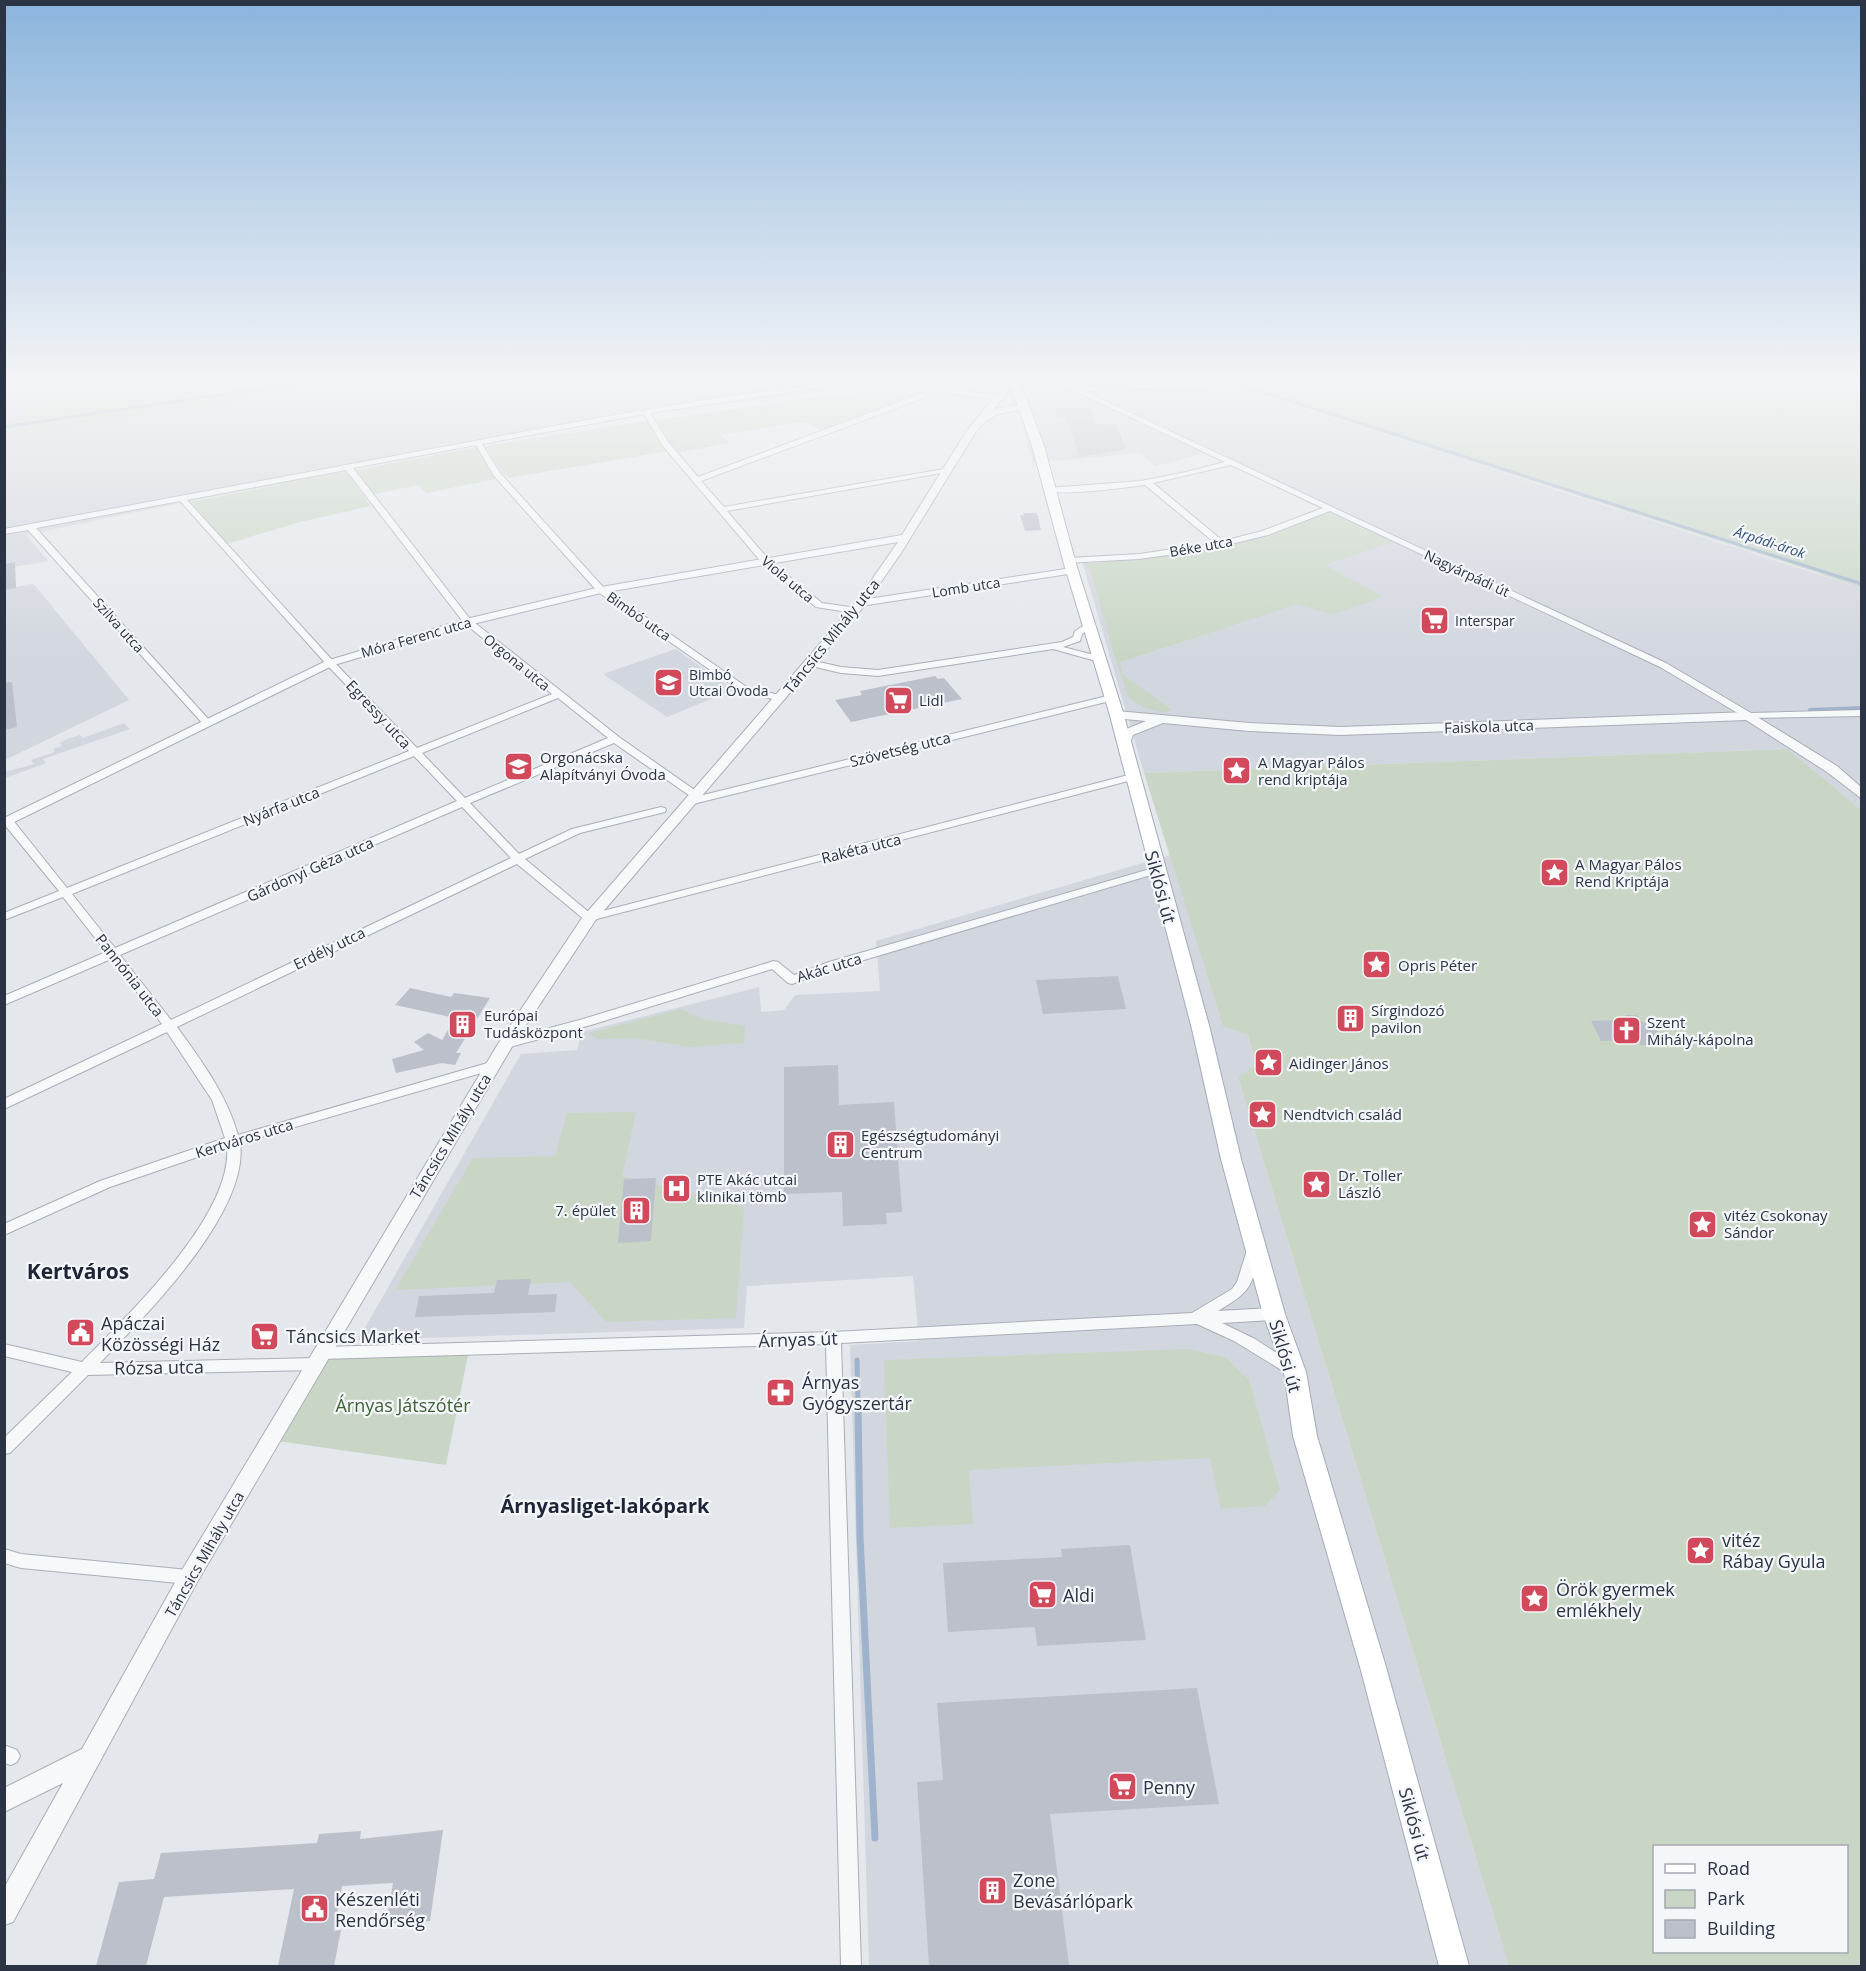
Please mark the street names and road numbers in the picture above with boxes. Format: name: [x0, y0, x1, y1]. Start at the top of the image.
street label: Béke utca: [1168, 531, 1234, 561]
street label: Nagyárpádi út: [1421, 545, 1513, 601]
street label: Viola utca: [758, 551, 818, 607]
street label: Lomb utca: [930, 572, 1002, 602]
street label: Táncsics Mihály utca: [778, 574, 884, 698]
street label: Bimbó utca: [603, 587, 675, 645]
street label: Szilva utca: [89, 593, 149, 657]
street label: Móra Ferenc utca: [359, 612, 473, 662]
street label: Orgona utca: [480, 629, 554, 695]
street label: Egressy utca: [342, 675, 416, 753]
street label: Faiskola utca: [1444, 714, 1534, 738]
street label: Szövetség utca: [847, 727, 953, 771]
street label: Nyárfa utca: [240, 782, 322, 830]
street label: Rakéta utca: [819, 828, 903, 868]
street label: Gárdonyi Géza utca: [244, 832, 376, 906]
street label: Siklósi út: [1140, 848, 1182, 926]
street label: Erdély utca: [290, 922, 368, 974]
street label: Pannónia utca: [91, 929, 169, 1021]
street label: Akác utca: [794, 948, 864, 986]
street label: Táncsics Mihály utca: [405, 1070, 495, 1202]
street label: Kertváros utca: [193, 1114, 295, 1162]
street label: Siklósi út: [1264, 1317, 1308, 1395]
street label: Árnyas út: [758, 1326, 838, 1352]
street label: Rózsa utca: [114, 1354, 204, 1380]
street label: Táncsics Mihály utca: [160, 1487, 248, 1621]
street label: Siklósi út: [1394, 1785, 1436, 1863]

